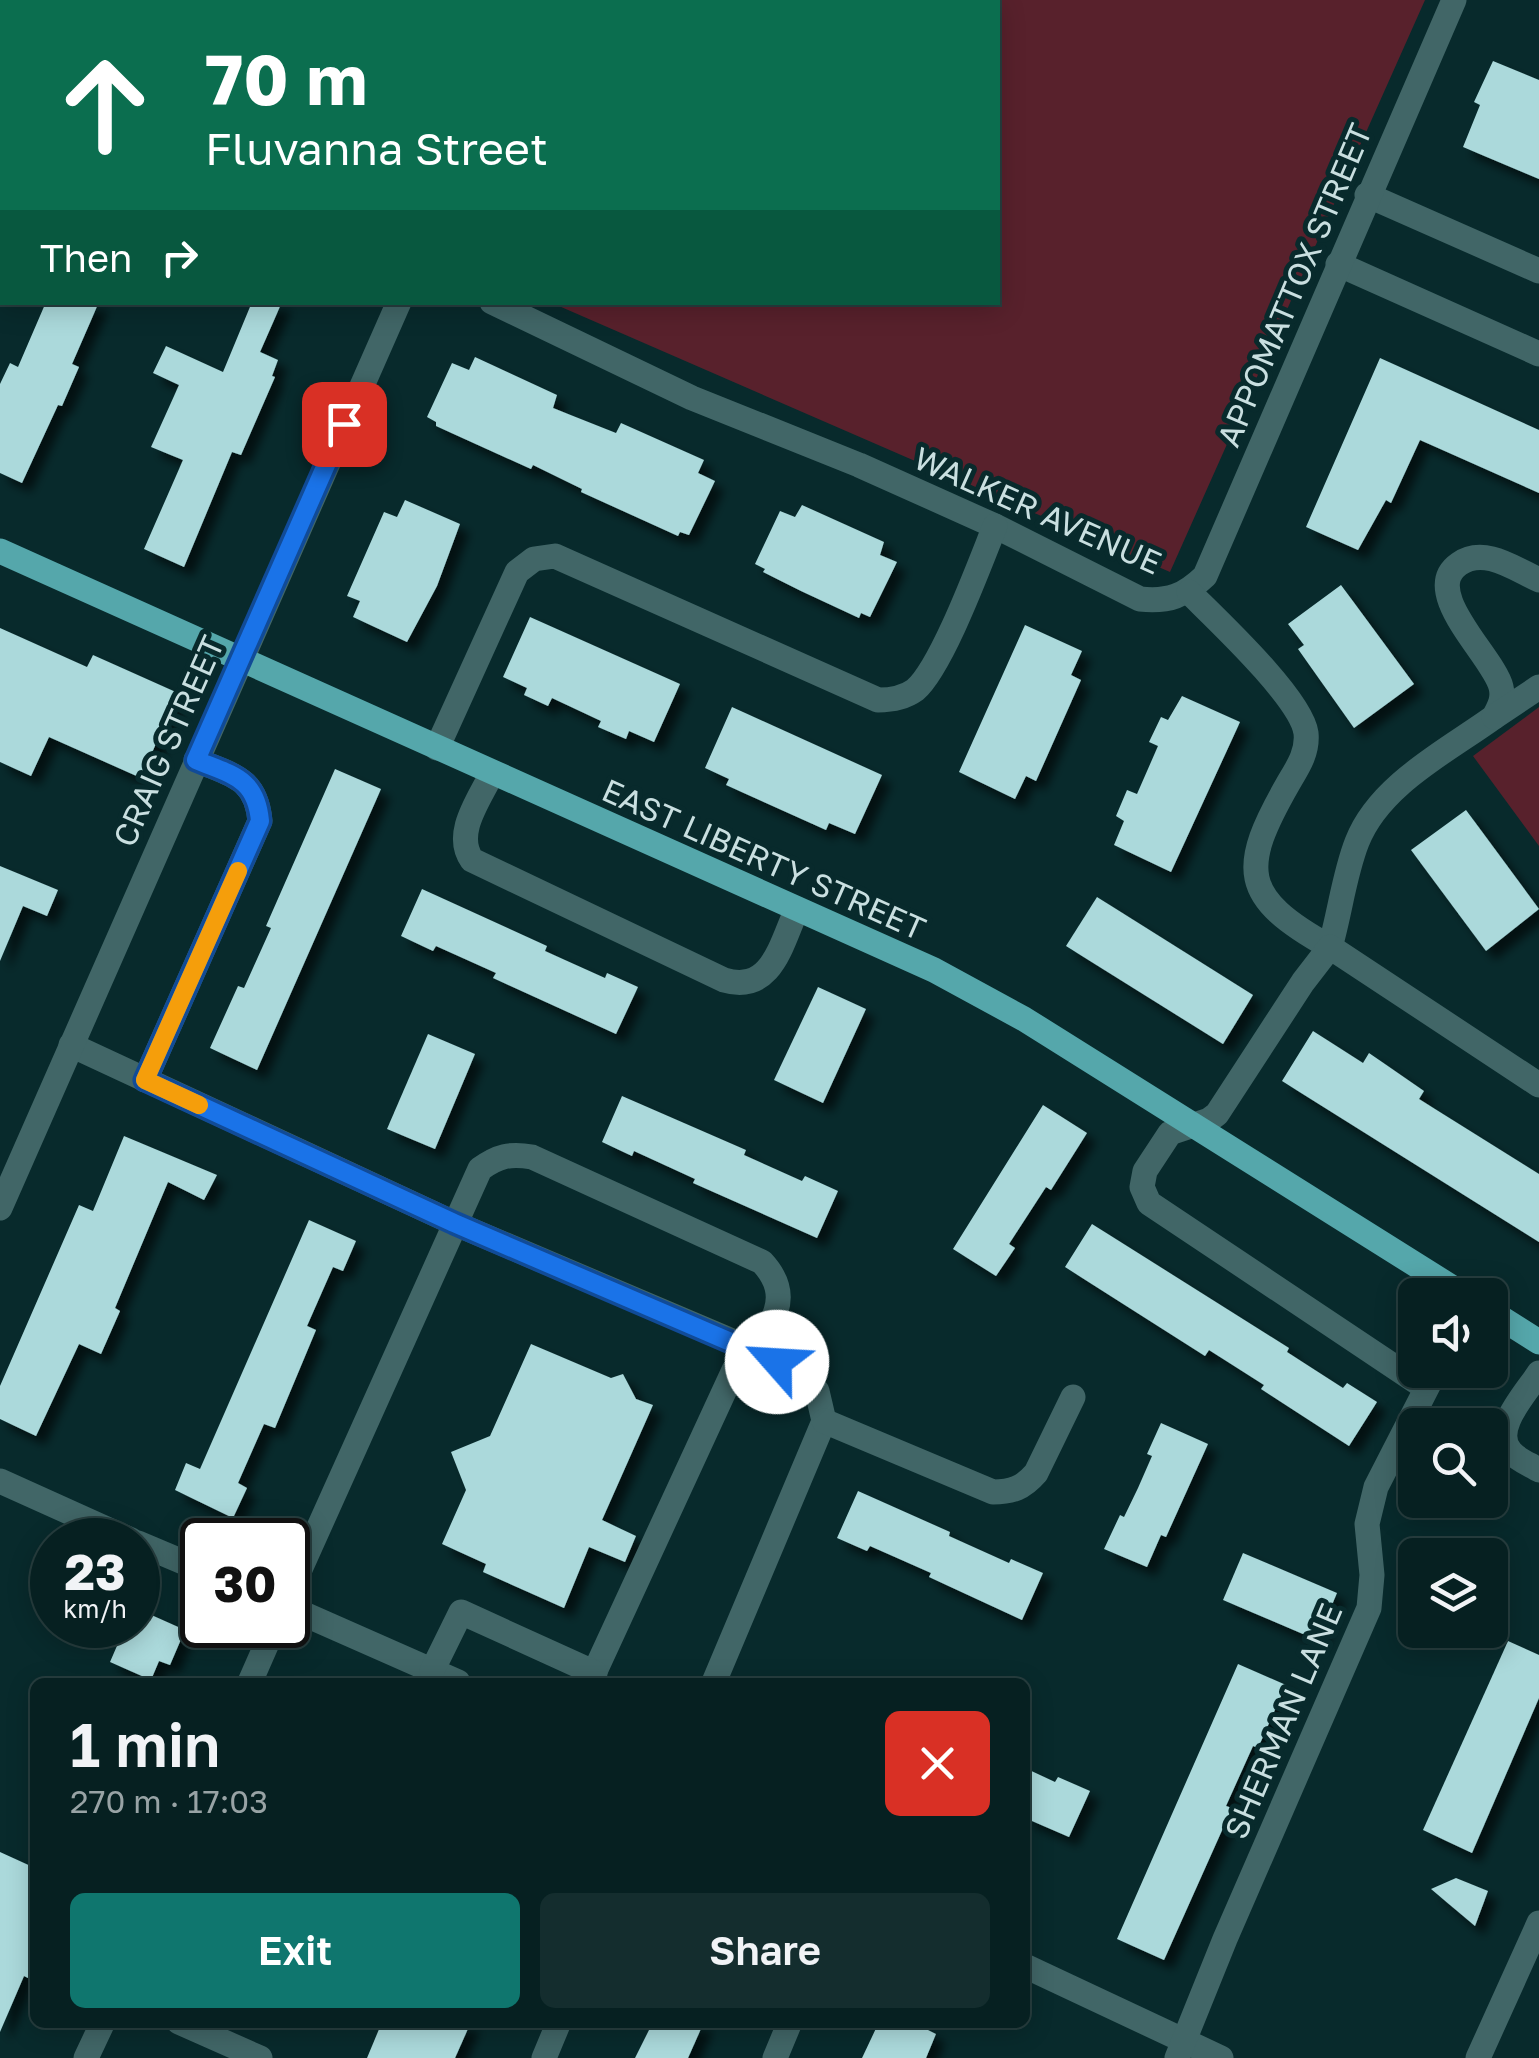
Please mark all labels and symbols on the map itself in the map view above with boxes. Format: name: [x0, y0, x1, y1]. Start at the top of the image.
street label: APPOMATTOX STREET: [1209, 118, 1379, 452]
pin: [302, 382, 387, 467]
street label: WALKER AVENUE: [909, 438, 1167, 582]
street label: CRAIG STREET: [105, 630, 231, 852]
street label: EAST LIBERTY STREET: [597, 771, 932, 948]
position arrow: [725, 1310, 829, 1414]
speed limit sign: 30: [180, 1518, 310, 1648]
street label: SHERMAN LANE: [1216, 1598, 1350, 1844]

